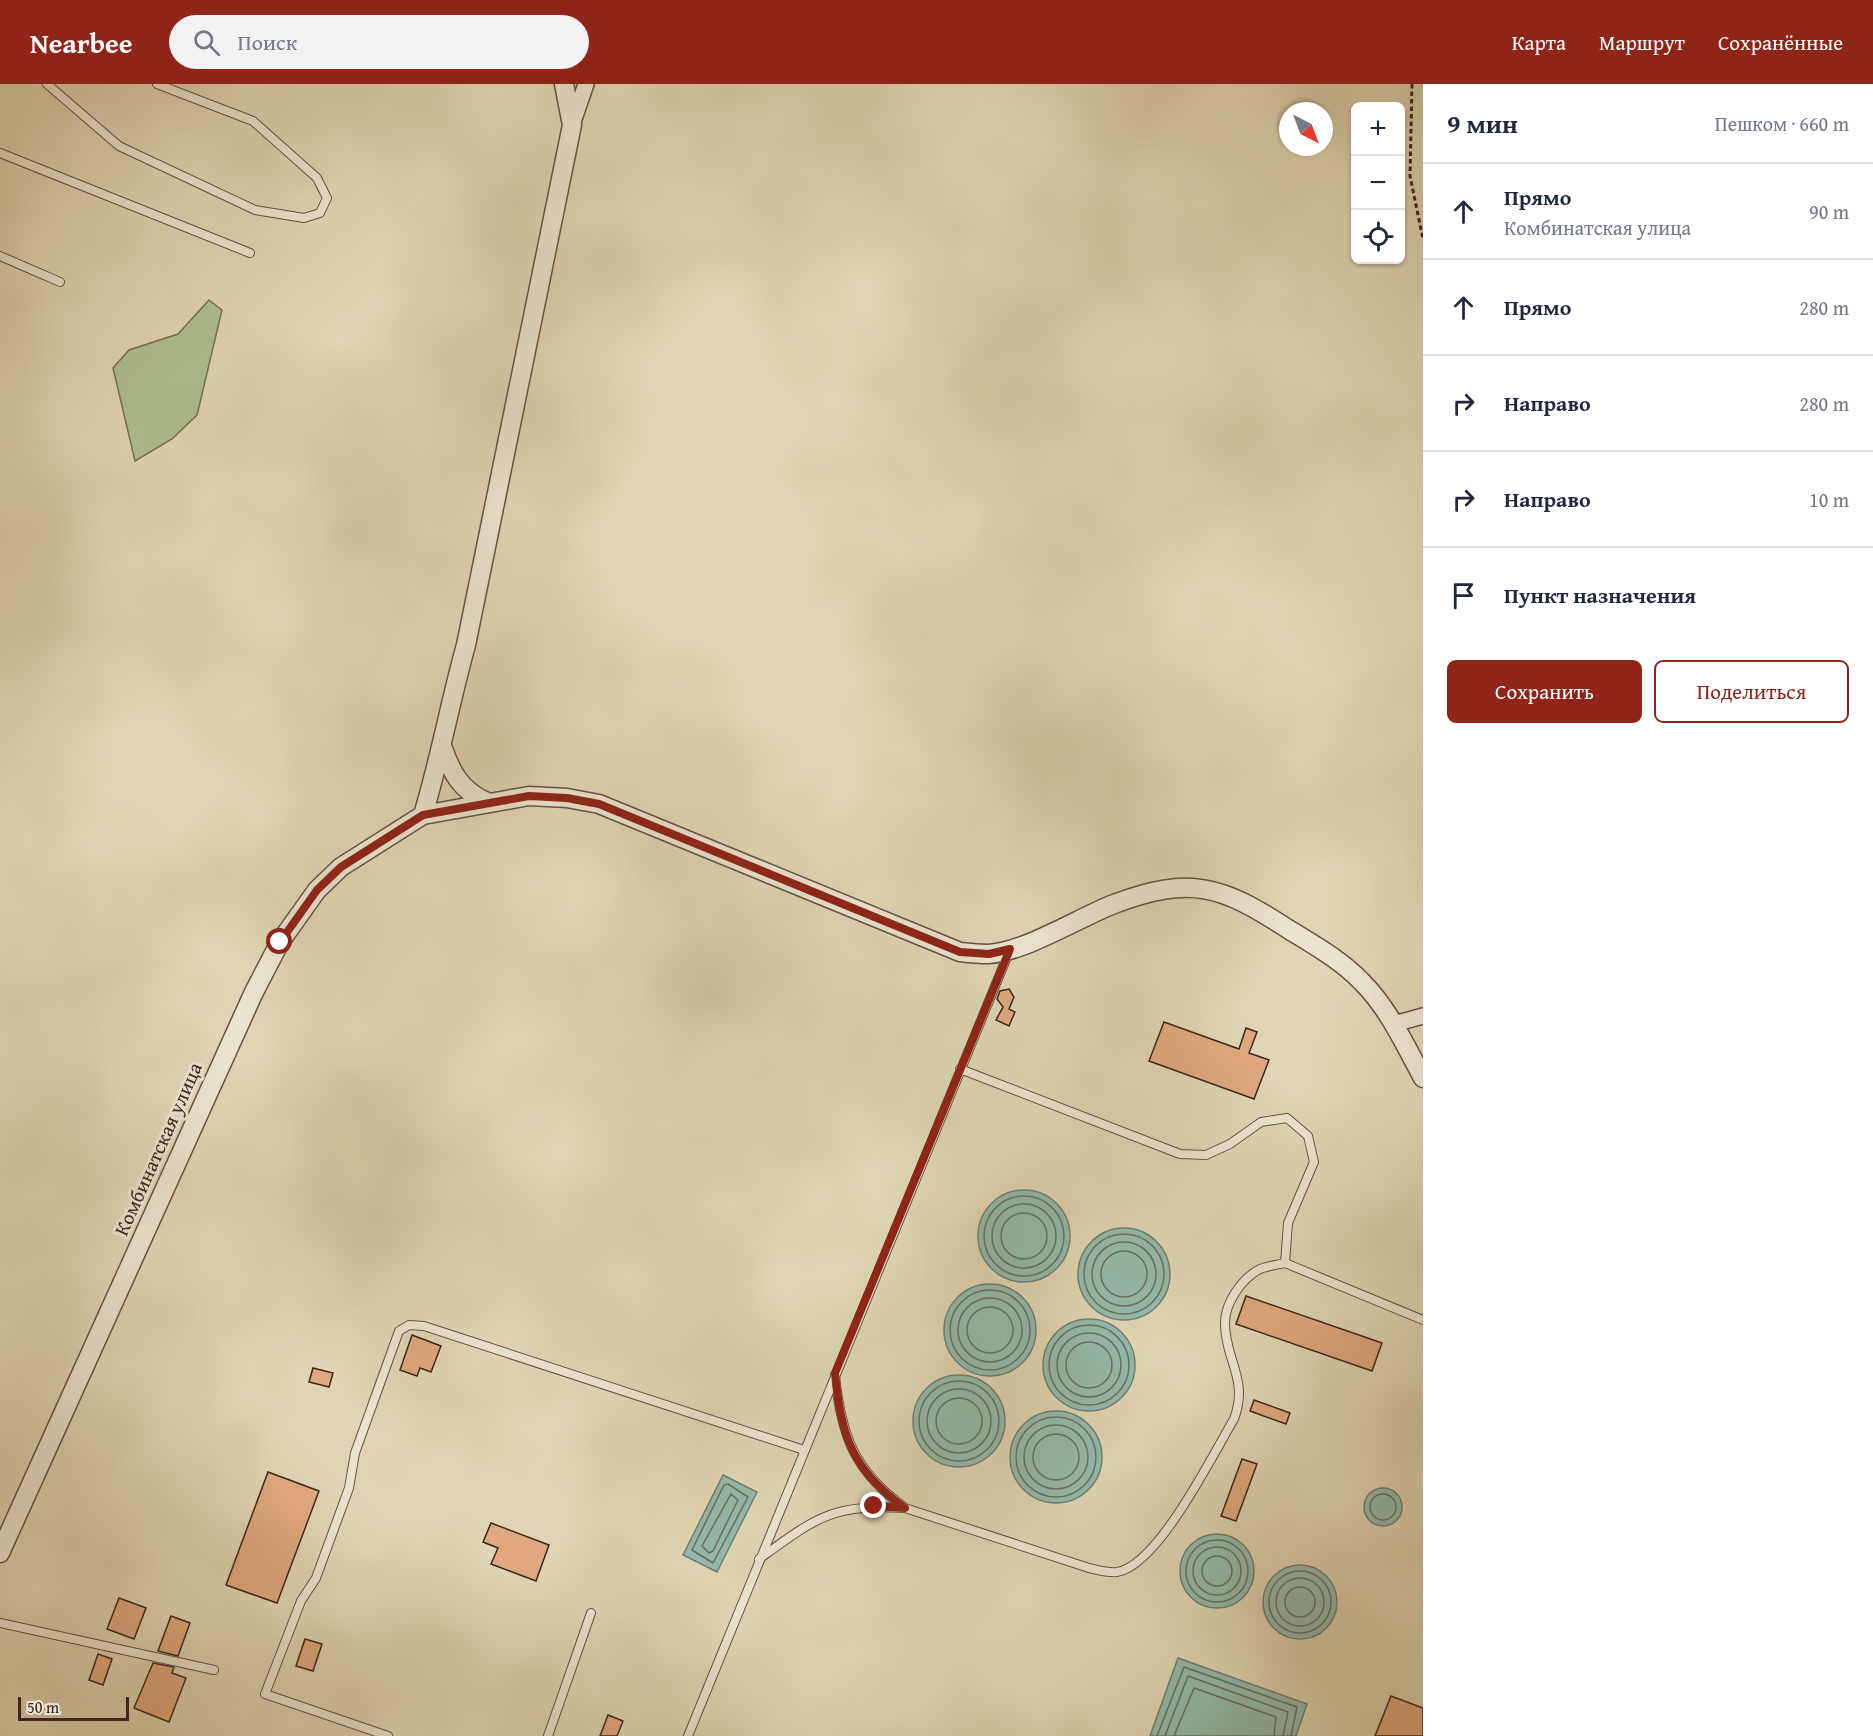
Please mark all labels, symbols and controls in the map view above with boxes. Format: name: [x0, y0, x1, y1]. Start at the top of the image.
search box: [169, 15, 589, 69]
text: Nearbee: [30, 22, 133, 63]
icon: search: [190, 26, 223, 59]
text: Поиск: [238, 26, 297, 58]
text: Карта: [1512, 27, 1566, 58]
text: Маршрут: [1599, 27, 1685, 58]
text: Сохранённые: [1718, 27, 1843, 58]
north arrow: [1279, 102, 1333, 156]
map controls: [1351, 102, 1405, 264]
button: +: [1351, 102, 1405, 156]
text: 9 мин: [1447, 104, 1518, 143]
text: Пешком · 660 m: [1715, 109, 1849, 138]
button: −: [1351, 156, 1405, 210]
text: Прямо: [1504, 181, 1571, 213]
icon: ahead: [1447, 195, 1480, 228]
text: 90 m: [1809, 197, 1849, 226]
button: locate: [1351, 210, 1405, 264]
text: Комбинатская улица: [1504, 213, 1691, 242]
icon: ahead: [1447, 291, 1480, 324]
text: Прямо: [1504, 291, 1571, 323]
text: 280 m: [1799, 293, 1849, 322]
icon: right: [1447, 387, 1480, 420]
text: Направо: [1504, 387, 1591, 419]
text: 280 m: [1799, 389, 1849, 418]
icon: right: [1447, 483, 1480, 516]
text: Направо: [1504, 483, 1591, 515]
text: 10 m: [1809, 485, 1849, 514]
icon: arrive: [1447, 579, 1480, 612]
text: Пункт назначения: [1504, 579, 1696, 611]
button: Сохранить: [1447, 660, 1642, 723]
button: Поделиться: [1654, 660, 1849, 723]
route start: [266, 928, 292, 954]
street label: Комбинатская улица: [106, 1057, 209, 1240]
route end: [860, 1492, 886, 1518]
scale bar: [18, 1694, 129, 1722]
text: 50 m: [27, 1695, 59, 1719]

